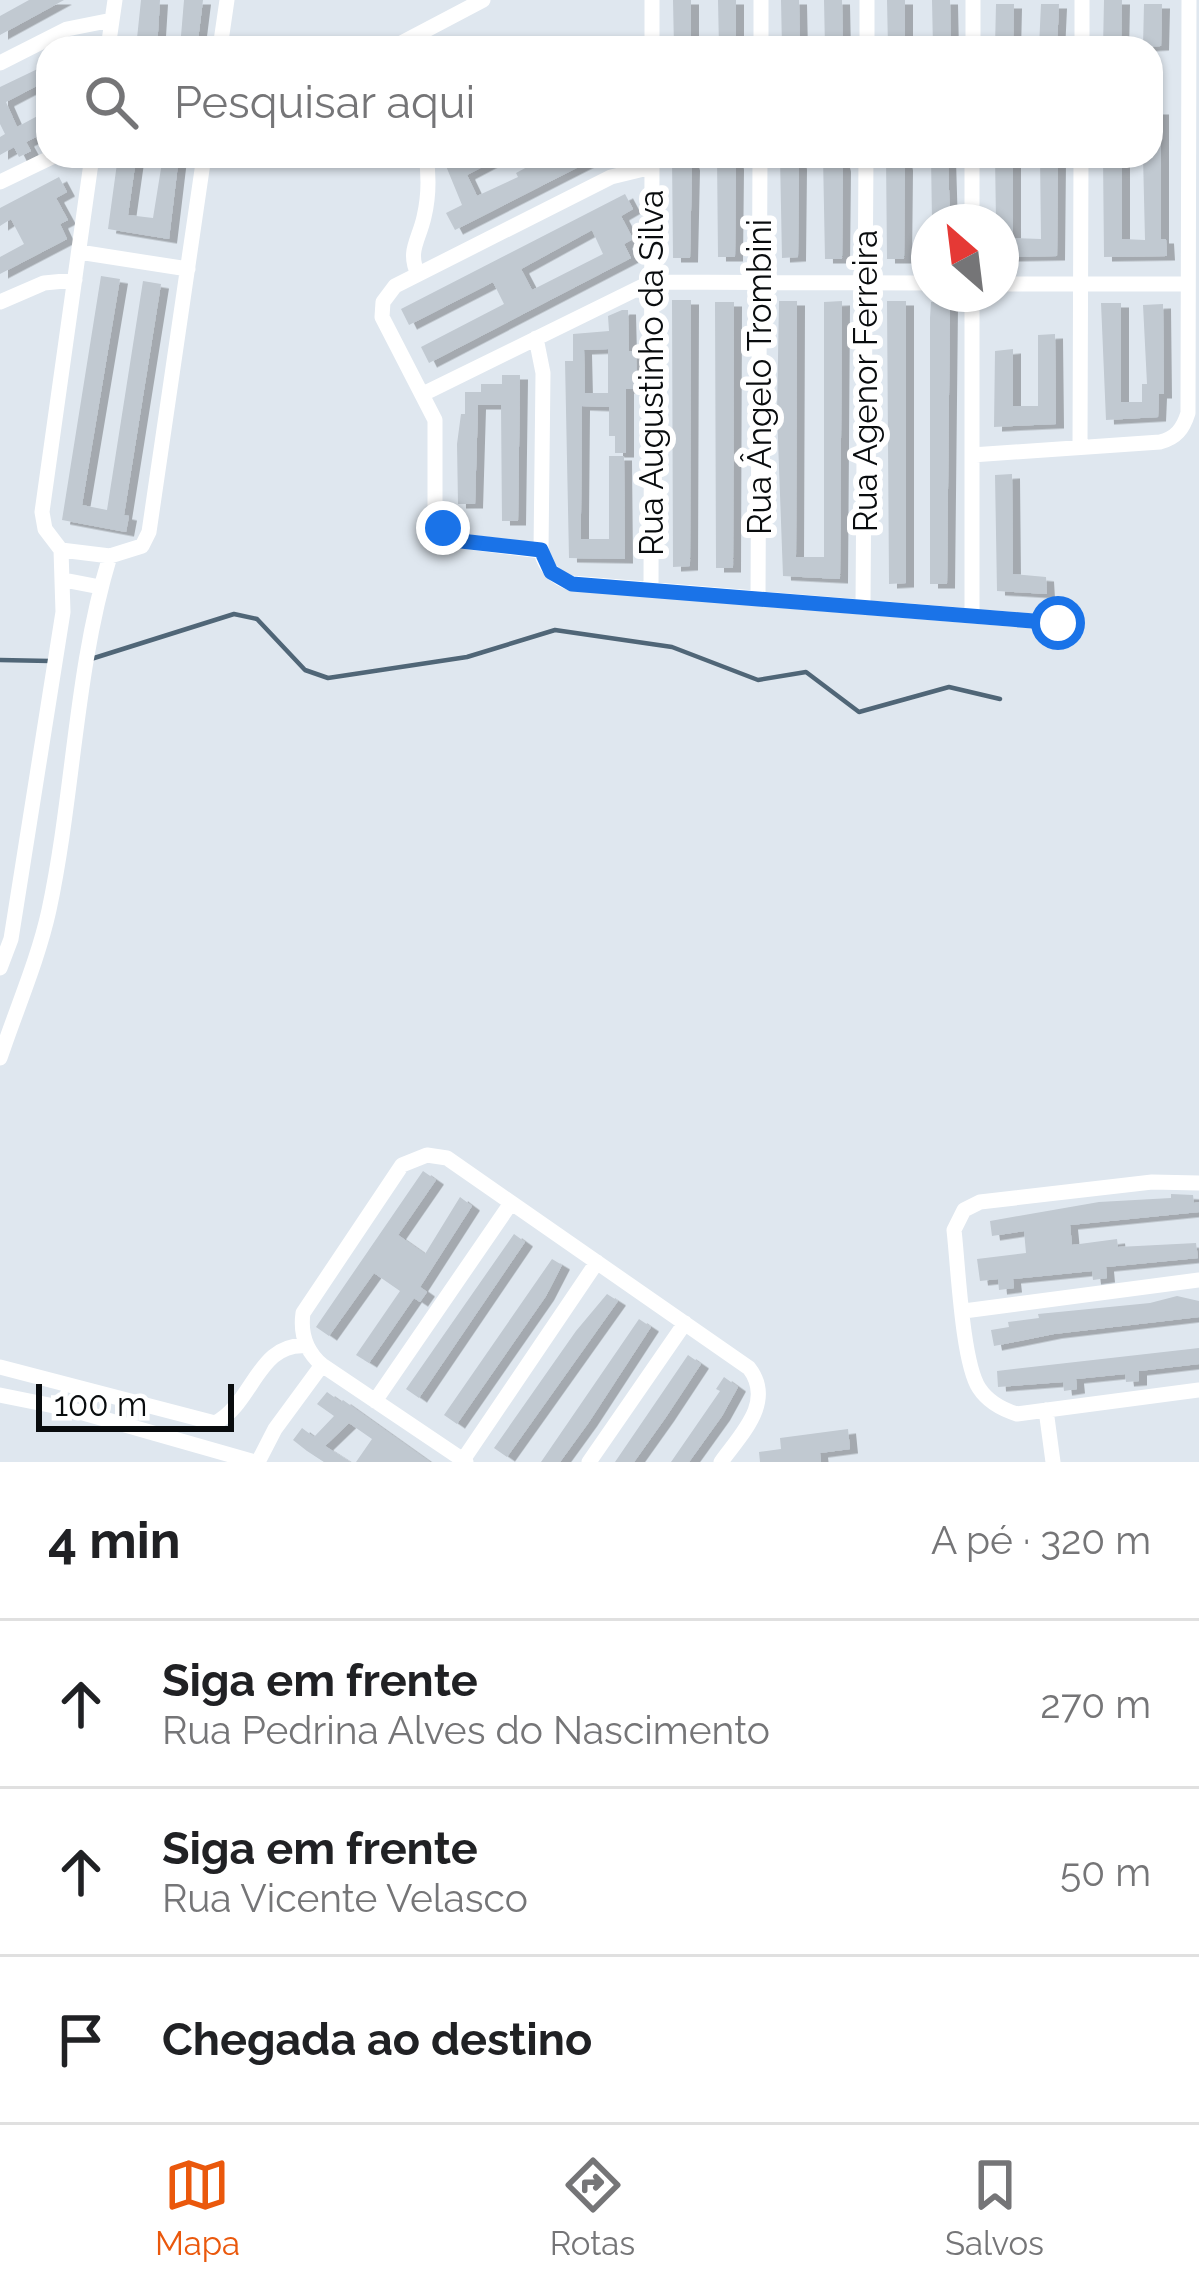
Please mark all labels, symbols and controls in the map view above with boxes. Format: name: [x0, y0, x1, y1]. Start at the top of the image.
search box: [36, 36, 1163, 168]
icon: search: [78, 69, 144, 135]
text: Pesquisar aqui: [174, 76, 475, 129]
street label: Rua Augustinho da Silva: [632, 190, 671, 556]
north arrow: [911, 204, 1019, 312]
street label: Rua Ângelo Trombini: [740, 219, 779, 535]
street label: Rua Agenor Ferreira: [846, 230, 885, 532]
route end: [416, 501, 470, 555]
route start: [1031, 596, 1085, 650]
scale bar: [36, 1378, 234, 1431]
text: 100 m: [54, 1385, 147, 1424]
text: 4 min: [48, 1510, 181, 1570]
text: A pé · 320 m: [931, 1517, 1151, 1563]
text: Siga em frente: [162, 1654, 478, 1707]
icon: ahead: [48, 1671, 114, 1737]
text: 270 m: [1040, 1681, 1151, 1727]
text: Rua Pedrina Alves do Nascimento: [162, 1707, 770, 1753]
text: Siga em frente: [162, 1822, 478, 1875]
icon: ahead: [48, 1839, 114, 1905]
text: 50 m: [1060, 1849, 1151, 1895]
text: Rua Vicente Velasco: [162, 1875, 528, 1921]
icon: arrive: [48, 2007, 114, 2073]
text: Chegada ao destino: [162, 2013, 592, 2066]
tab: Mapa: [155, 2152, 240, 2263]
tab: Rotas: [550, 2152, 635, 2263]
tab: Salvos: [945, 2152, 1044, 2263]

